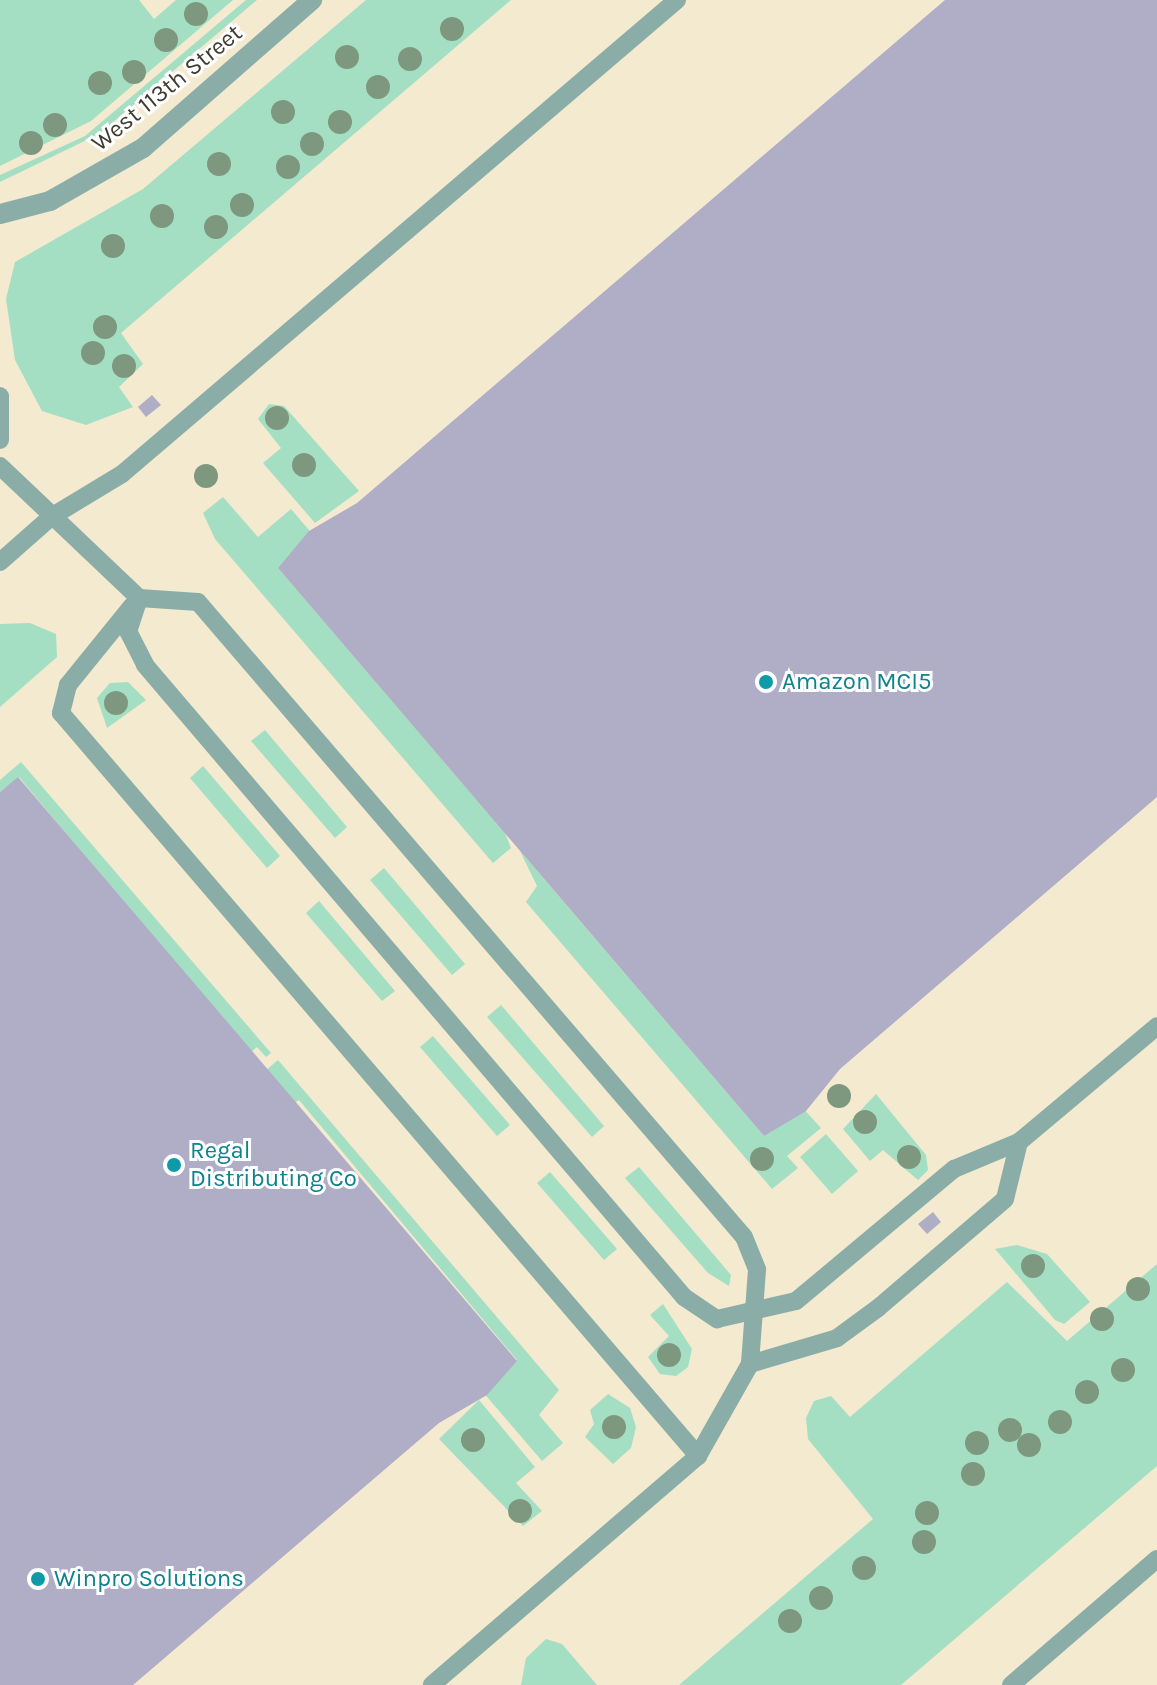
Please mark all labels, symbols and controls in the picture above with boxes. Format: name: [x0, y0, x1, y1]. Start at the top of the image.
street label: West 113th Street: [86, 18, 248, 158]
place label: Amazon MCI5: [782, 668, 931, 696]
marker: Amazon MCI5: [757, 673, 775, 691]
place label: Regal Distributing Co: [190, 1137, 357, 1193]
marker: Regal Distributing Co: [165, 1156, 183, 1174]
place label: Winpro Solutions: [54, 1565, 244, 1593]
marker: Winpro Solutions: [29, 1570, 47, 1588]

